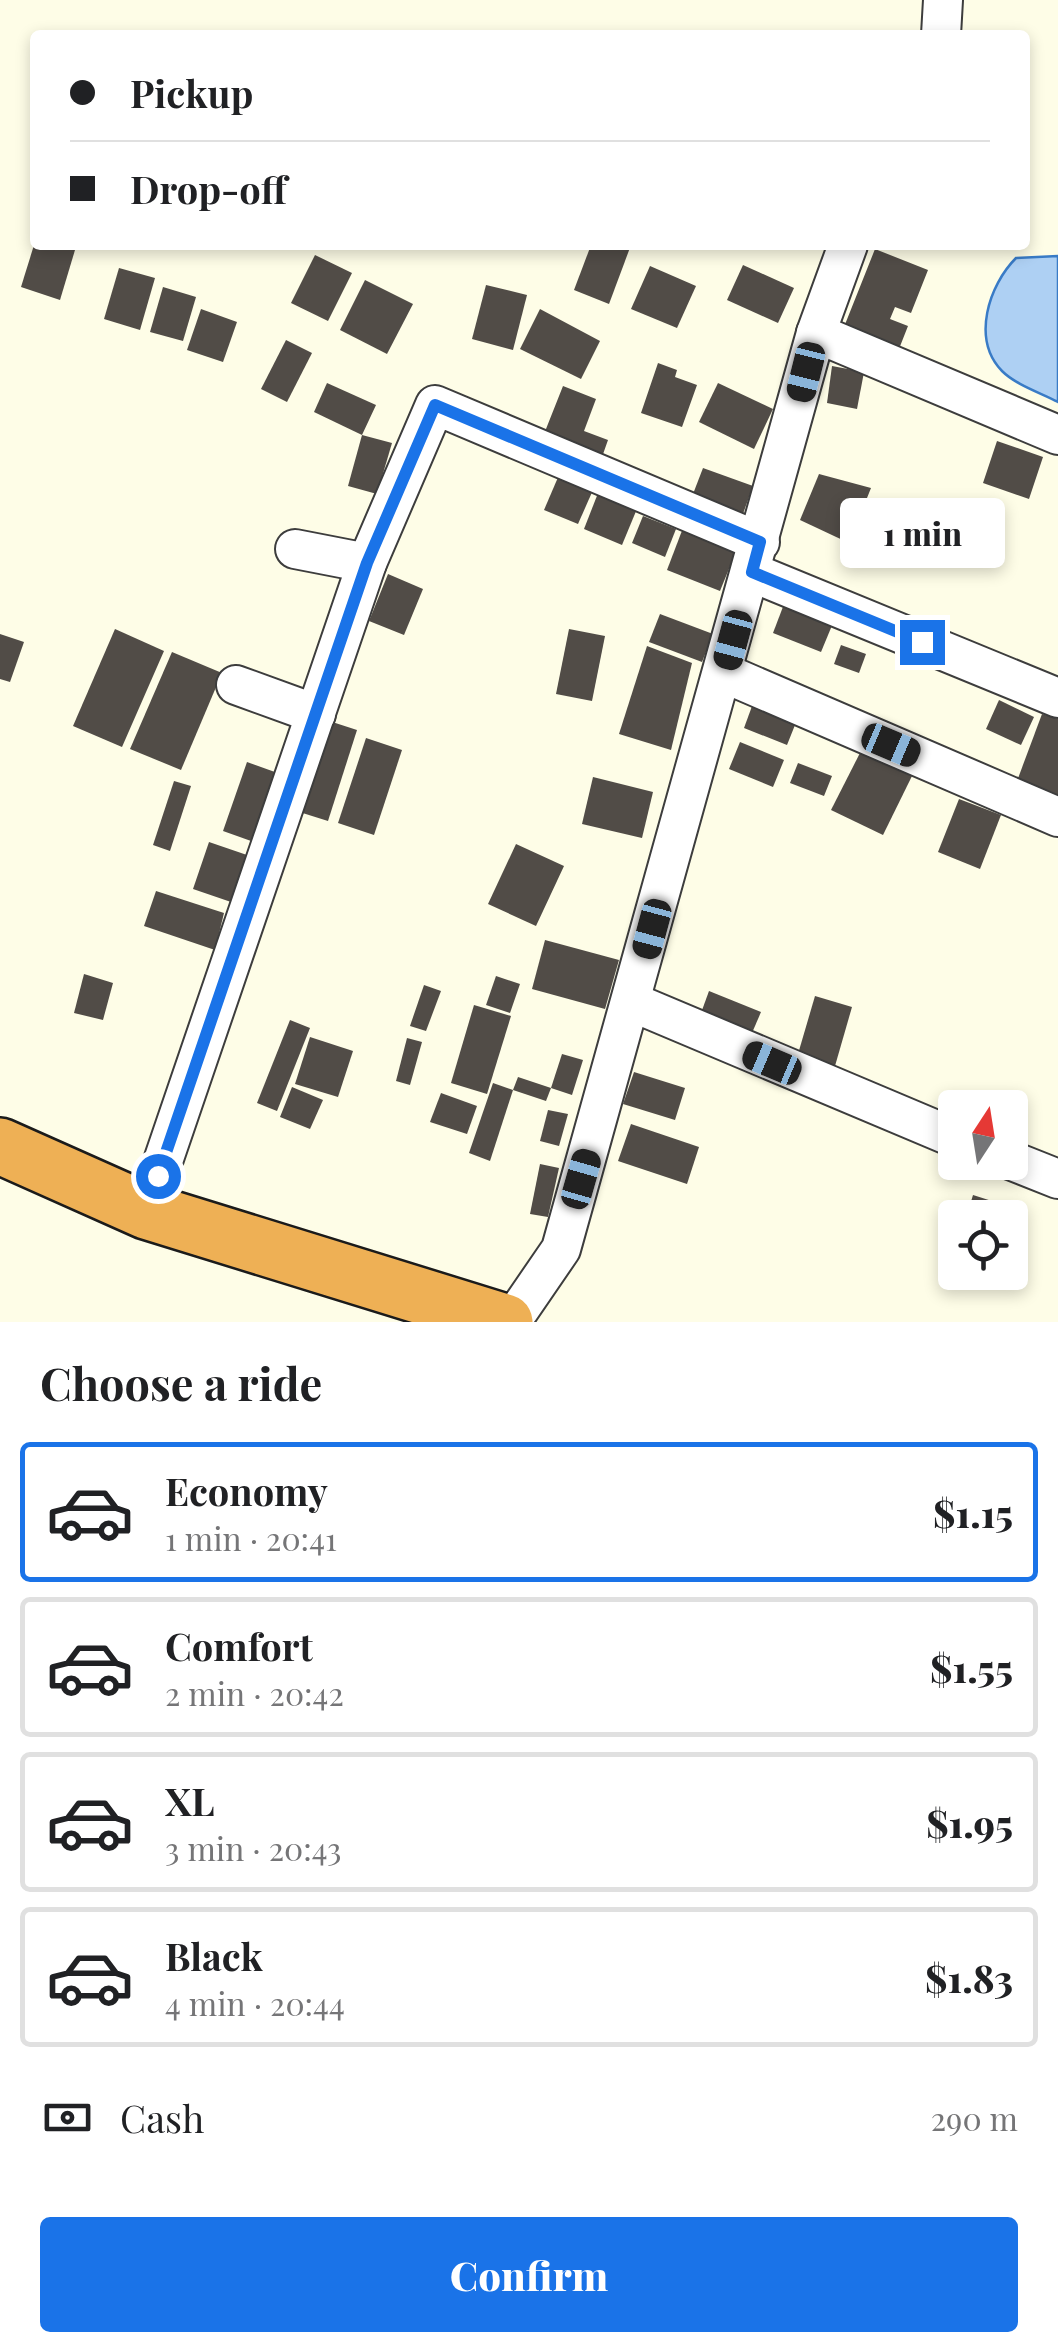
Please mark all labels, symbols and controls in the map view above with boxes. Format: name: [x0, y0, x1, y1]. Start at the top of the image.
text: Pickup: [130, 67, 253, 118]
text: Drop-off: [130, 163, 287, 214]
car: [784, 339, 828, 405]
callout: 1 min: [840, 497, 1004, 567]
text: 1 min: [883, 511, 962, 554]
car: [711, 607, 755, 673]
route end: [900, 620, 945, 665]
car: [858, 719, 924, 771]
car: [630, 896, 674, 962]
car: [739, 1037, 805, 1089]
north arrow: [938, 1090, 1028, 1180]
map controls: [938, 1090, 1028, 1290]
car: [558, 1146, 604, 1212]
route start: [136, 1154, 181, 1199]
button: locate: [938, 1200, 1028, 1290]
text: Choose a ride: [40, 1352, 322, 1412]
text: Economy: [165, 1465, 328, 1516]
icon: car: [45, 1467, 135, 1557]
text: $1.15: [933, 1487, 1013, 1538]
text: 1 min · 20:41: [165, 1516, 337, 1559]
text: Comfort: [165, 1620, 313, 1671]
icon: car: [45, 1622, 135, 1712]
text: $1.55: [930, 1642, 1013, 1693]
text: 2 min · 20:42: [165, 1671, 344, 1714]
text: XL: [165, 1775, 214, 1826]
icon: car: [45, 1777, 135, 1867]
text: $1.95: [926, 1797, 1013, 1848]
text: 3 min · 20:43: [165, 1826, 341, 1869]
text: Black: [165, 1930, 263, 1981]
icon: car: [45, 1932, 135, 2022]
text: $1.83: [925, 1952, 1013, 2003]
text: 4 min · 20:44: [165, 1981, 345, 2024]
icon: cash: [40, 2090, 95, 2145]
text: Cash: [120, 2092, 204, 2143]
text: 290 m: [931, 2096, 1018, 2139]
button: Confirm: [40, 2217, 1018, 2332]

